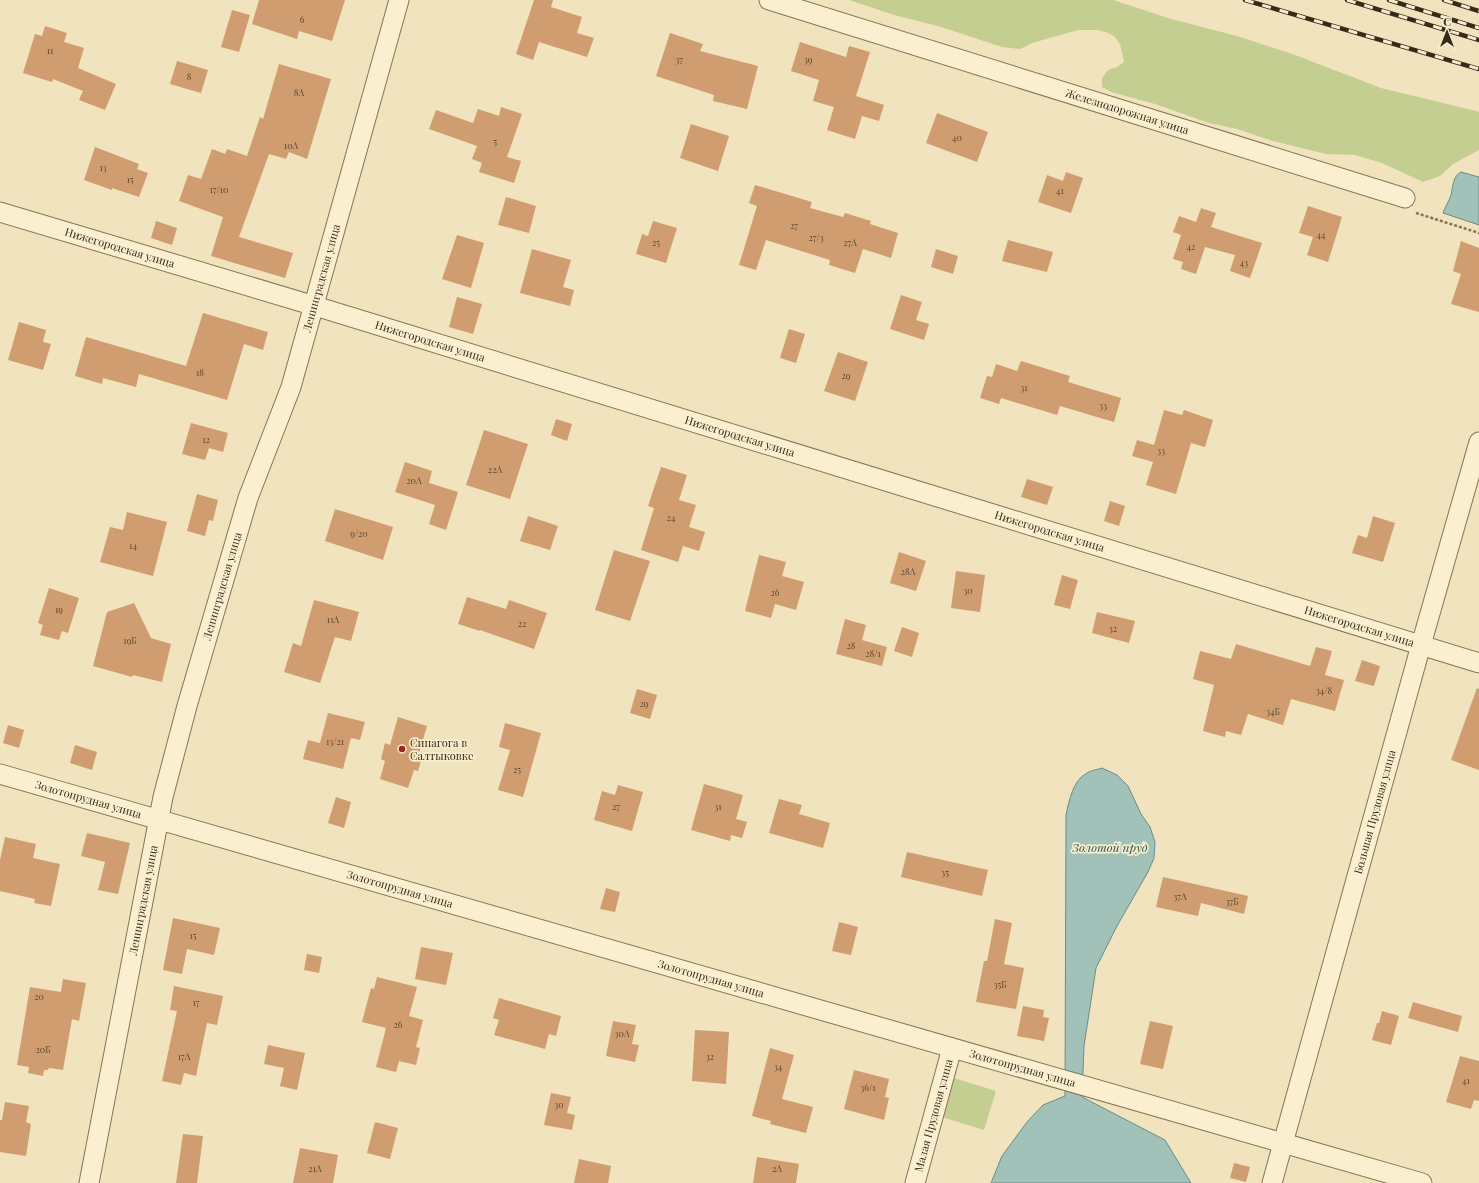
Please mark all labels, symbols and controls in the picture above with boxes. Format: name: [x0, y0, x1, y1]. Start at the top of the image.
north arrow: [1427, 12, 1467, 52]
house number: 6: [300, 13, 305, 25]
text: С: [1443, 14, 1451, 29]
house number: 11: [47, 44, 54, 56]
house number: 37: [675, 53, 683, 65]
house number: 39: [804, 53, 813, 65]
house number: 8: [187, 70, 192, 82]
street label: Железнодорожная улица: [1064, 85, 1191, 137]
house number: 8А: [294, 86, 305, 98]
house number: 40: [952, 131, 962, 143]
house number: 5: [493, 135, 497, 147]
house number: 10А: [284, 139, 299, 151]
house number: 13: [99, 161, 107, 173]
house number: 15: [127, 173, 134, 185]
house number: 17/10: [210, 183, 228, 195]
house number: 41: [1056, 184, 1065, 196]
house number: 27: [790, 219, 798, 231]
street label: Ленинградская улица: [298, 222, 343, 335]
street label: Нижегородская улица: [63, 224, 177, 271]
house number: 44: [1317, 228, 1326, 240]
house number: 27/3: [808, 231, 824, 243]
house number: 25: [652, 236, 660, 248]
house number: 27А: [843, 236, 857, 248]
house number: 42: [1187, 240, 1195, 252]
house number: 43: [1240, 256, 1248, 268]
street label: Нижегородская улица: [373, 317, 487, 365]
house number: 18: [196, 366, 204, 378]
house number: 29: [842, 369, 851, 381]
house number: 31: [1020, 381, 1028, 393]
house number: 33: [1099, 399, 1107, 411]
street label: Нижегородская улица: [683, 412, 797, 460]
house number: 12: [202, 433, 210, 445]
house number: 33: [1157, 444, 1165, 456]
house number: 22А: [488, 463, 502, 475]
house number: 20А: [406, 474, 422, 486]
street label: Нижегородская улица: [993, 507, 1107, 555]
house number: 24: [667, 511, 676, 523]
house number: 9/20: [350, 527, 368, 539]
street label: Ленинградская улица: [198, 530, 245, 643]
house number: 14: [129, 539, 137, 551]
house number: 28А: [901, 565, 916, 577]
house number: 30: [963, 584, 973, 596]
house number: 26: [771, 586, 780, 598]
street label: Нижегородская улица: [1303, 602, 1417, 650]
house number: 19: [55, 603, 63, 615]
house number: 11А: [327, 613, 339, 625]
house number: 22: [518, 617, 526, 629]
house number: 32: [1109, 622, 1117, 634]
house number: 19Б: [123, 634, 137, 646]
house number: 28: [847, 639, 856, 651]
house number: 28/1: [865, 647, 882, 659]
house number: 34/8: [1316, 684, 1333, 696]
house number: 29: [640, 697, 649, 709]
house number: 34Б: [1266, 705, 1280, 717]
house number: 13/21: [326, 735, 345, 747]
place label: Синагога в Салтыковке: [410, 735, 474, 763]
marker: Синагога в Салтыковке: [397, 744, 407, 754]
street label: Большая Прудовая улица: [1350, 748, 1399, 876]
house number: 25: [513, 763, 521, 775]
street label: Золотопрудная улица: [34, 777, 144, 821]
house number: 27: [612, 800, 620, 812]
house number: 31: [714, 800, 722, 812]
water label: Золотой пруд: [1071, 839, 1148, 855]
street label: Ленинградская улица: [125, 843, 161, 957]
street label: Золотопрудная улица: [345, 866, 455, 911]
house number: 35: [941, 866, 949, 878]
house number: 37А: [1173, 890, 1187, 902]
house number: 37Б: [1225, 895, 1239, 907]
house number: 15: [190, 929, 197, 941]
street label: Золотопрудная улица: [656, 956, 767, 1001]
house number: 35Б: [993, 978, 1007, 990]
house number: 20: [34, 990, 44, 1002]
house number: 17: [193, 996, 200, 1008]
house number: 26: [394, 1018, 403, 1030]
house number: 30А: [614, 1027, 630, 1039]
house number: 20Б: [35, 1043, 51, 1055]
street label: Золотопрудная улица: [968, 1045, 1078, 1090]
house number: 17А: [178, 1050, 191, 1062]
house number: 32: [706, 1050, 714, 1062]
street label: Малая Прудовая улица: [910, 1057, 956, 1173]
house number: 34: [774, 1060, 783, 1072]
house number: 41: [1462, 1074, 1471, 1086]
house number: 36/1: [860, 1081, 876, 1093]
house number: 30: [554, 1098, 564, 1110]
house number: 21А: [308, 1162, 322, 1174]
house number: 2А: [772, 1162, 782, 1174]

